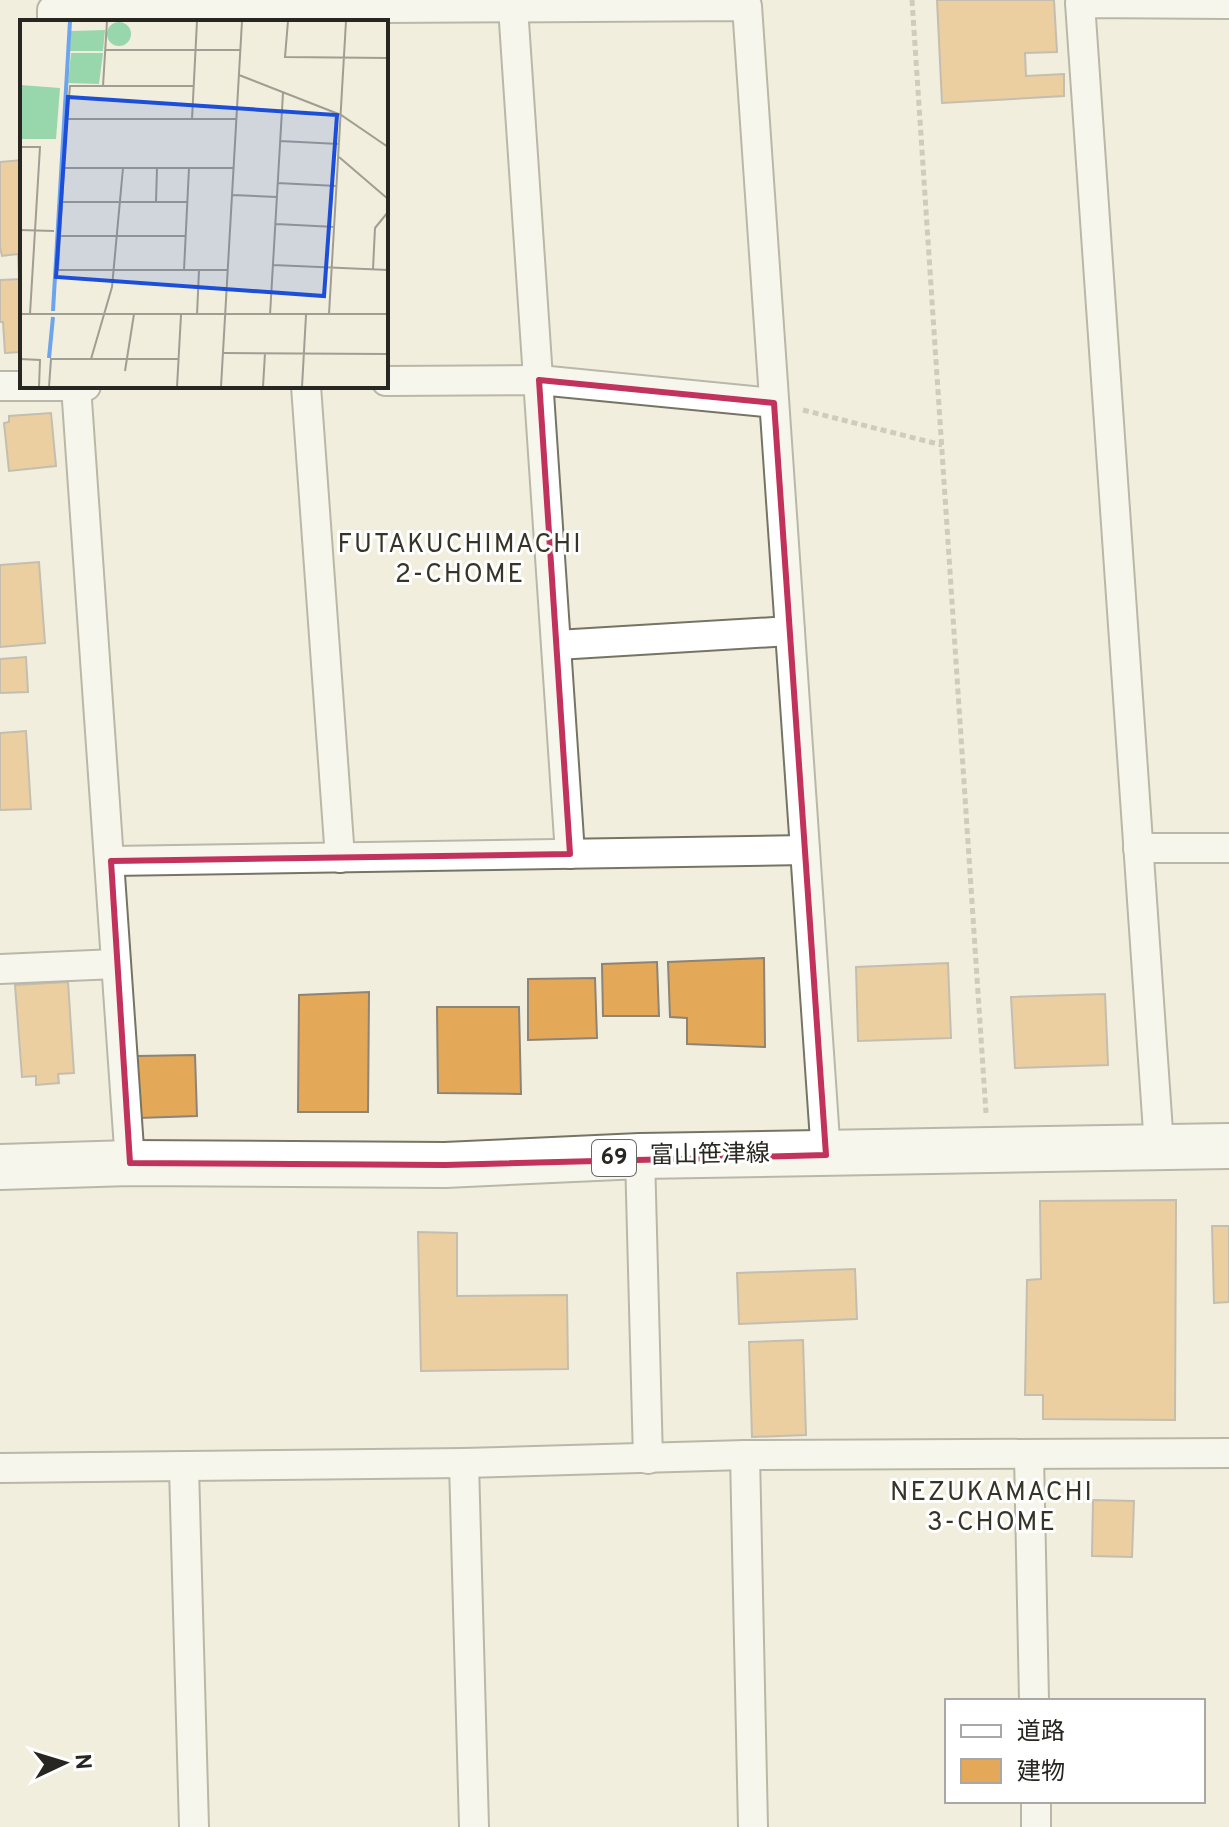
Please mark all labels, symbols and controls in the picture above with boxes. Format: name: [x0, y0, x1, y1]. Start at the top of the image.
inset map: [20, 20, 388, 388]
district label: FUTAKUCHIMACHI 2-CHOME: [337, 529, 583, 592]
road number: 69: [592, 1140, 636, 1176]
street label: 富山笹津線: [650, 1140, 770, 1172]
district label: NEZUKAMACHI 3-CHOME: [890, 1477, 1094, 1540]
legend: [945, 1699, 1205, 1803]
text: 道路: [1017, 1718, 1065, 1748]
north arrow: [24, 1723, 104, 1803]
text: N: [67, 1753, 95, 1771]
text: 建物: [1017, 1758, 1065, 1788]

